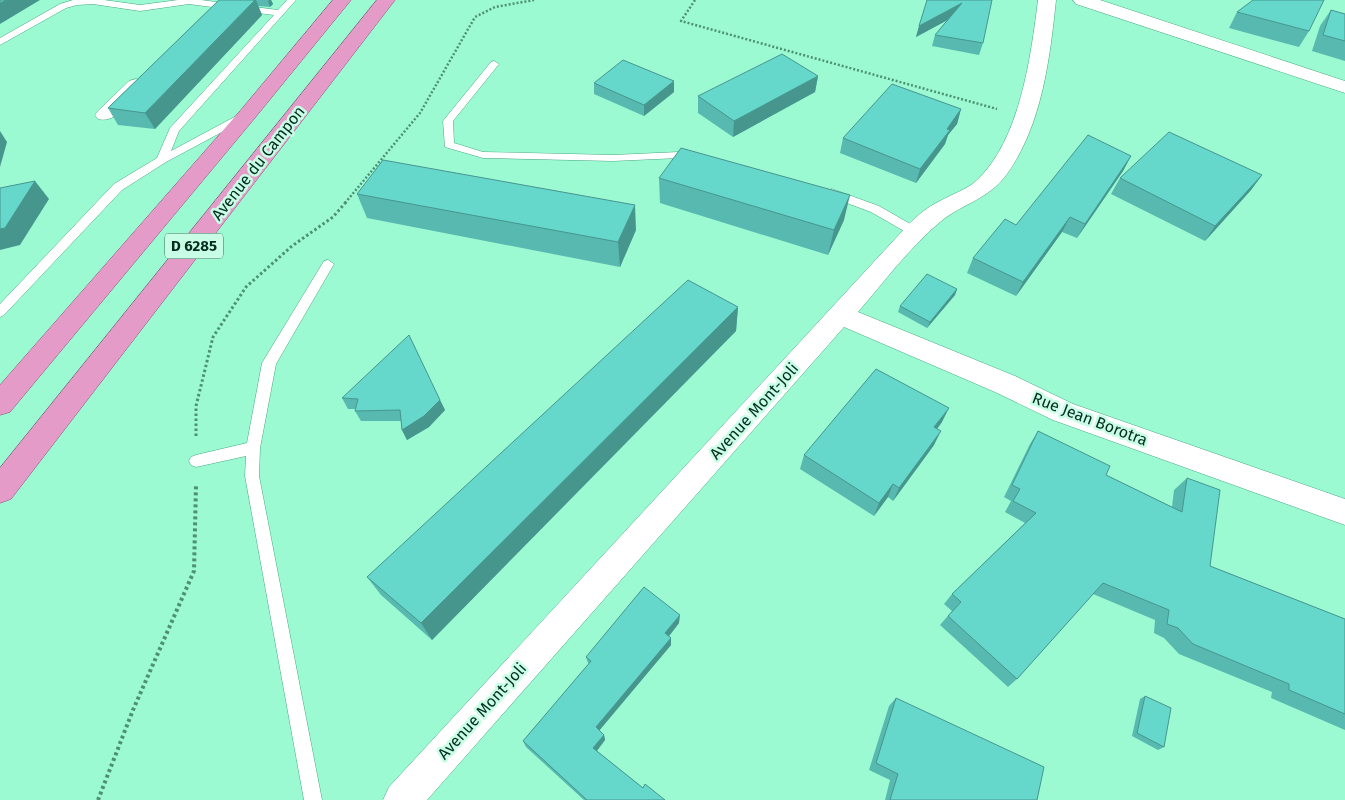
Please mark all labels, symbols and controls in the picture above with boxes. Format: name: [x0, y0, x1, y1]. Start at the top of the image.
street label: Avenue du Campon: [207, 102, 309, 224]
road number: D 6285: [165, 234, 223, 258]
street label: Avenue Mont-Joli: [706, 359, 802, 463]
street label: Rue Jean Borotra: [1030, 388, 1150, 450]
street label: Avenue Mont-Joli: [434, 659, 530, 763]

